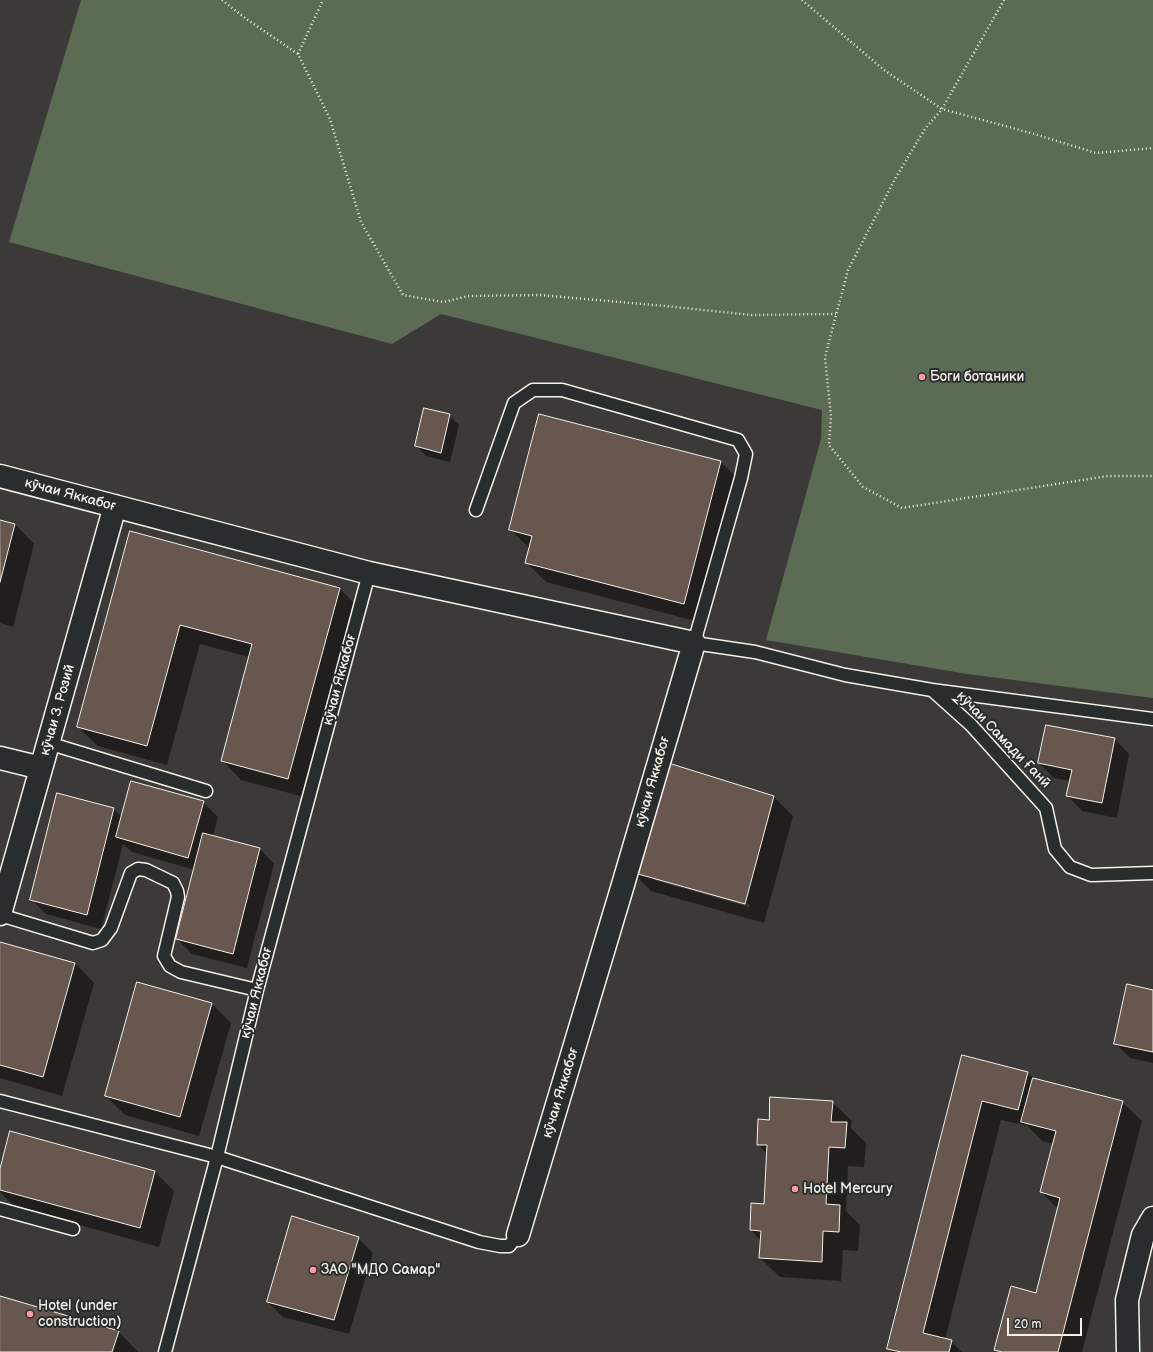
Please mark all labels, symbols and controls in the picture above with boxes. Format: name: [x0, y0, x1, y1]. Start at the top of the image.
place label: Боги ботаники: [930, 369, 1024, 385]
marker: Боги ботаники: [917, 372, 927, 382]
street label: кӯчаи Яккабоғ: [23, 475, 117, 515]
street label: кӯчаи Яккабоғ: [320, 633, 360, 727]
street label: кӯчаи З. Розий: [37, 662, 79, 758]
street label: кӯчаи Самади Ғанӣ: [952, 688, 1054, 792]
street label: кӯчаи Яккабоғ: [632, 735, 674, 829]
street label: кӯчаи Яккабоғ: [238, 946, 276, 1040]
street label: кӯчаи Яккабоғ: [539, 1046, 583, 1140]
place label: Hotel Mercury: [803, 1181, 893, 1197]
marker: Hotel Mercury: [790, 1184, 800, 1194]
place label: ЗАО "МДО Самар": [321, 1262, 440, 1278]
marker: ЗАО "МДО Самар": [308, 1265, 318, 1275]
place label: Hotel (under construction): [38, 1298, 121, 1330]
marker: Hotel (under construction): [25, 1309, 35, 1319]
scale bar: [1009, 1310, 1084, 1336]
text: 20 m: [1014, 1317, 1041, 1332]

